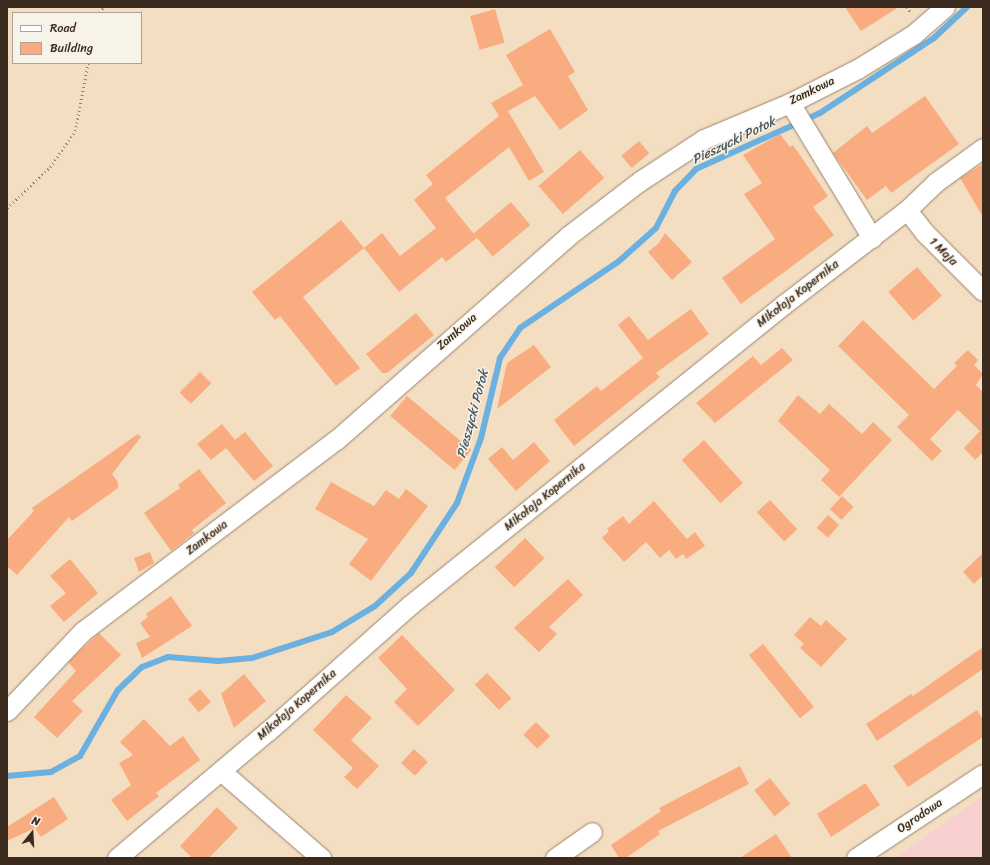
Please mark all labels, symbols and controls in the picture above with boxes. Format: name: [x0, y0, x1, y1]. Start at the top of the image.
legend: [12, 12, 142, 64]
text: Road: [50, 17, 76, 39]
text: Building: [50, 37, 93, 59]
street label: Zamkowa: [787, 74, 837, 108]
water label: Pieszycki Potok: [690, 114, 778, 168]
street label: 1 Maja: [926, 235, 960, 269]
street label: Mikołaja Kopernika: [754, 257, 842, 331]
street label: Zamkowa: [434, 311, 480, 353]
water label: Pieszycki Potok: [454, 368, 492, 460]
street label: Mikołaja Kopernika: [501, 459, 589, 535]
street label: Zamkowa: [183, 518, 231, 558]
street label: Mikołaja Kopernika: [254, 666, 340, 744]
street label: Ogrodowa: [895, 796, 945, 836]
text: N: [29, 811, 42, 831]
north arrow: [12, 813, 52, 853]

